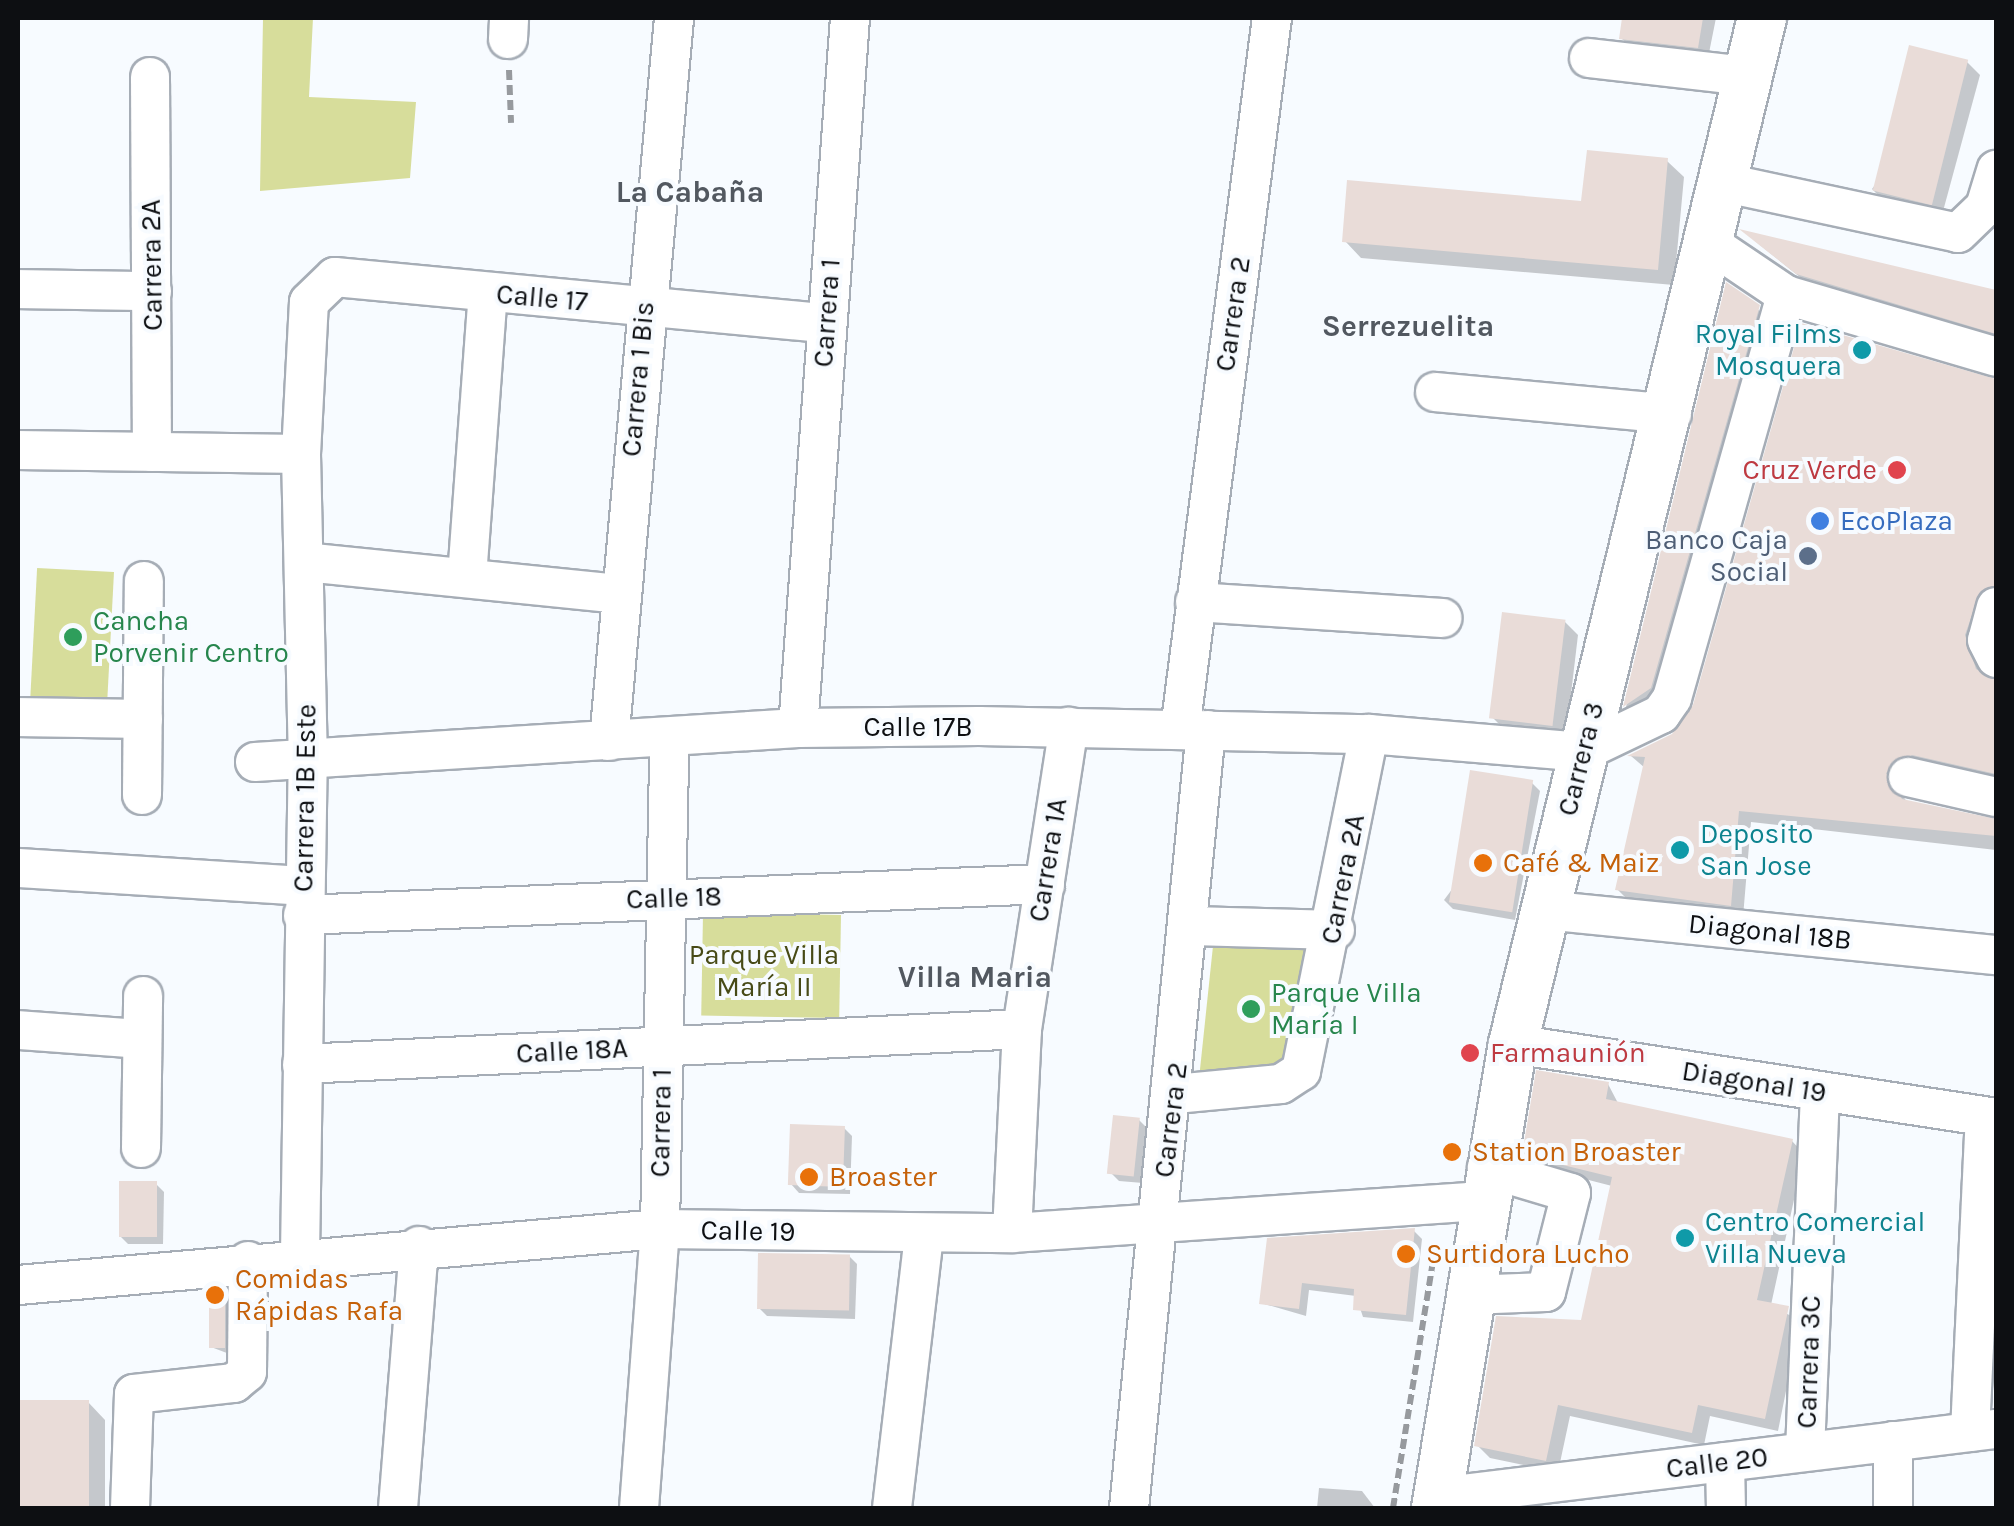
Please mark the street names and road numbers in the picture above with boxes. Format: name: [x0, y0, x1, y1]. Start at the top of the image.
street label: Carrera 2A: [134, 199, 170, 331]
street label: Carrera 2: [1208, 254, 1258, 374]
street label: Carrera 1: [806, 258, 848, 368]
street label: Calle 17: [495, 277, 589, 319]
street label: Carrera 1 Bis: [614, 300, 662, 458]
street label: Carrera 3: [1551, 699, 1611, 819]
street label: Carrera 1B Este: [287, 704, 323, 892]
street label: Calle 17B: [863, 710, 973, 744]
street label: Carrera 1A: [1022, 796, 1074, 924]
street label: Carrera 2A: [1314, 811, 1372, 947]
street label: Calle 18: [626, 880, 722, 916]
street label: Diagonal 18B: [1687, 907, 1853, 957]
street label: Calle 18A: [515, 1031, 629, 1071]
street label: Diagonal 19: [1679, 1054, 1829, 1110]
street label: Carrera 2: [1147, 1061, 1195, 1179]
street label: Carrera 1: [643, 1068, 679, 1178]
street label: Calle 19: [700, 1213, 796, 1249]
street label: Carrera 3C: [1790, 1295, 1828, 1429]
street label: Calle 20: [1664, 1440, 1770, 1486]

